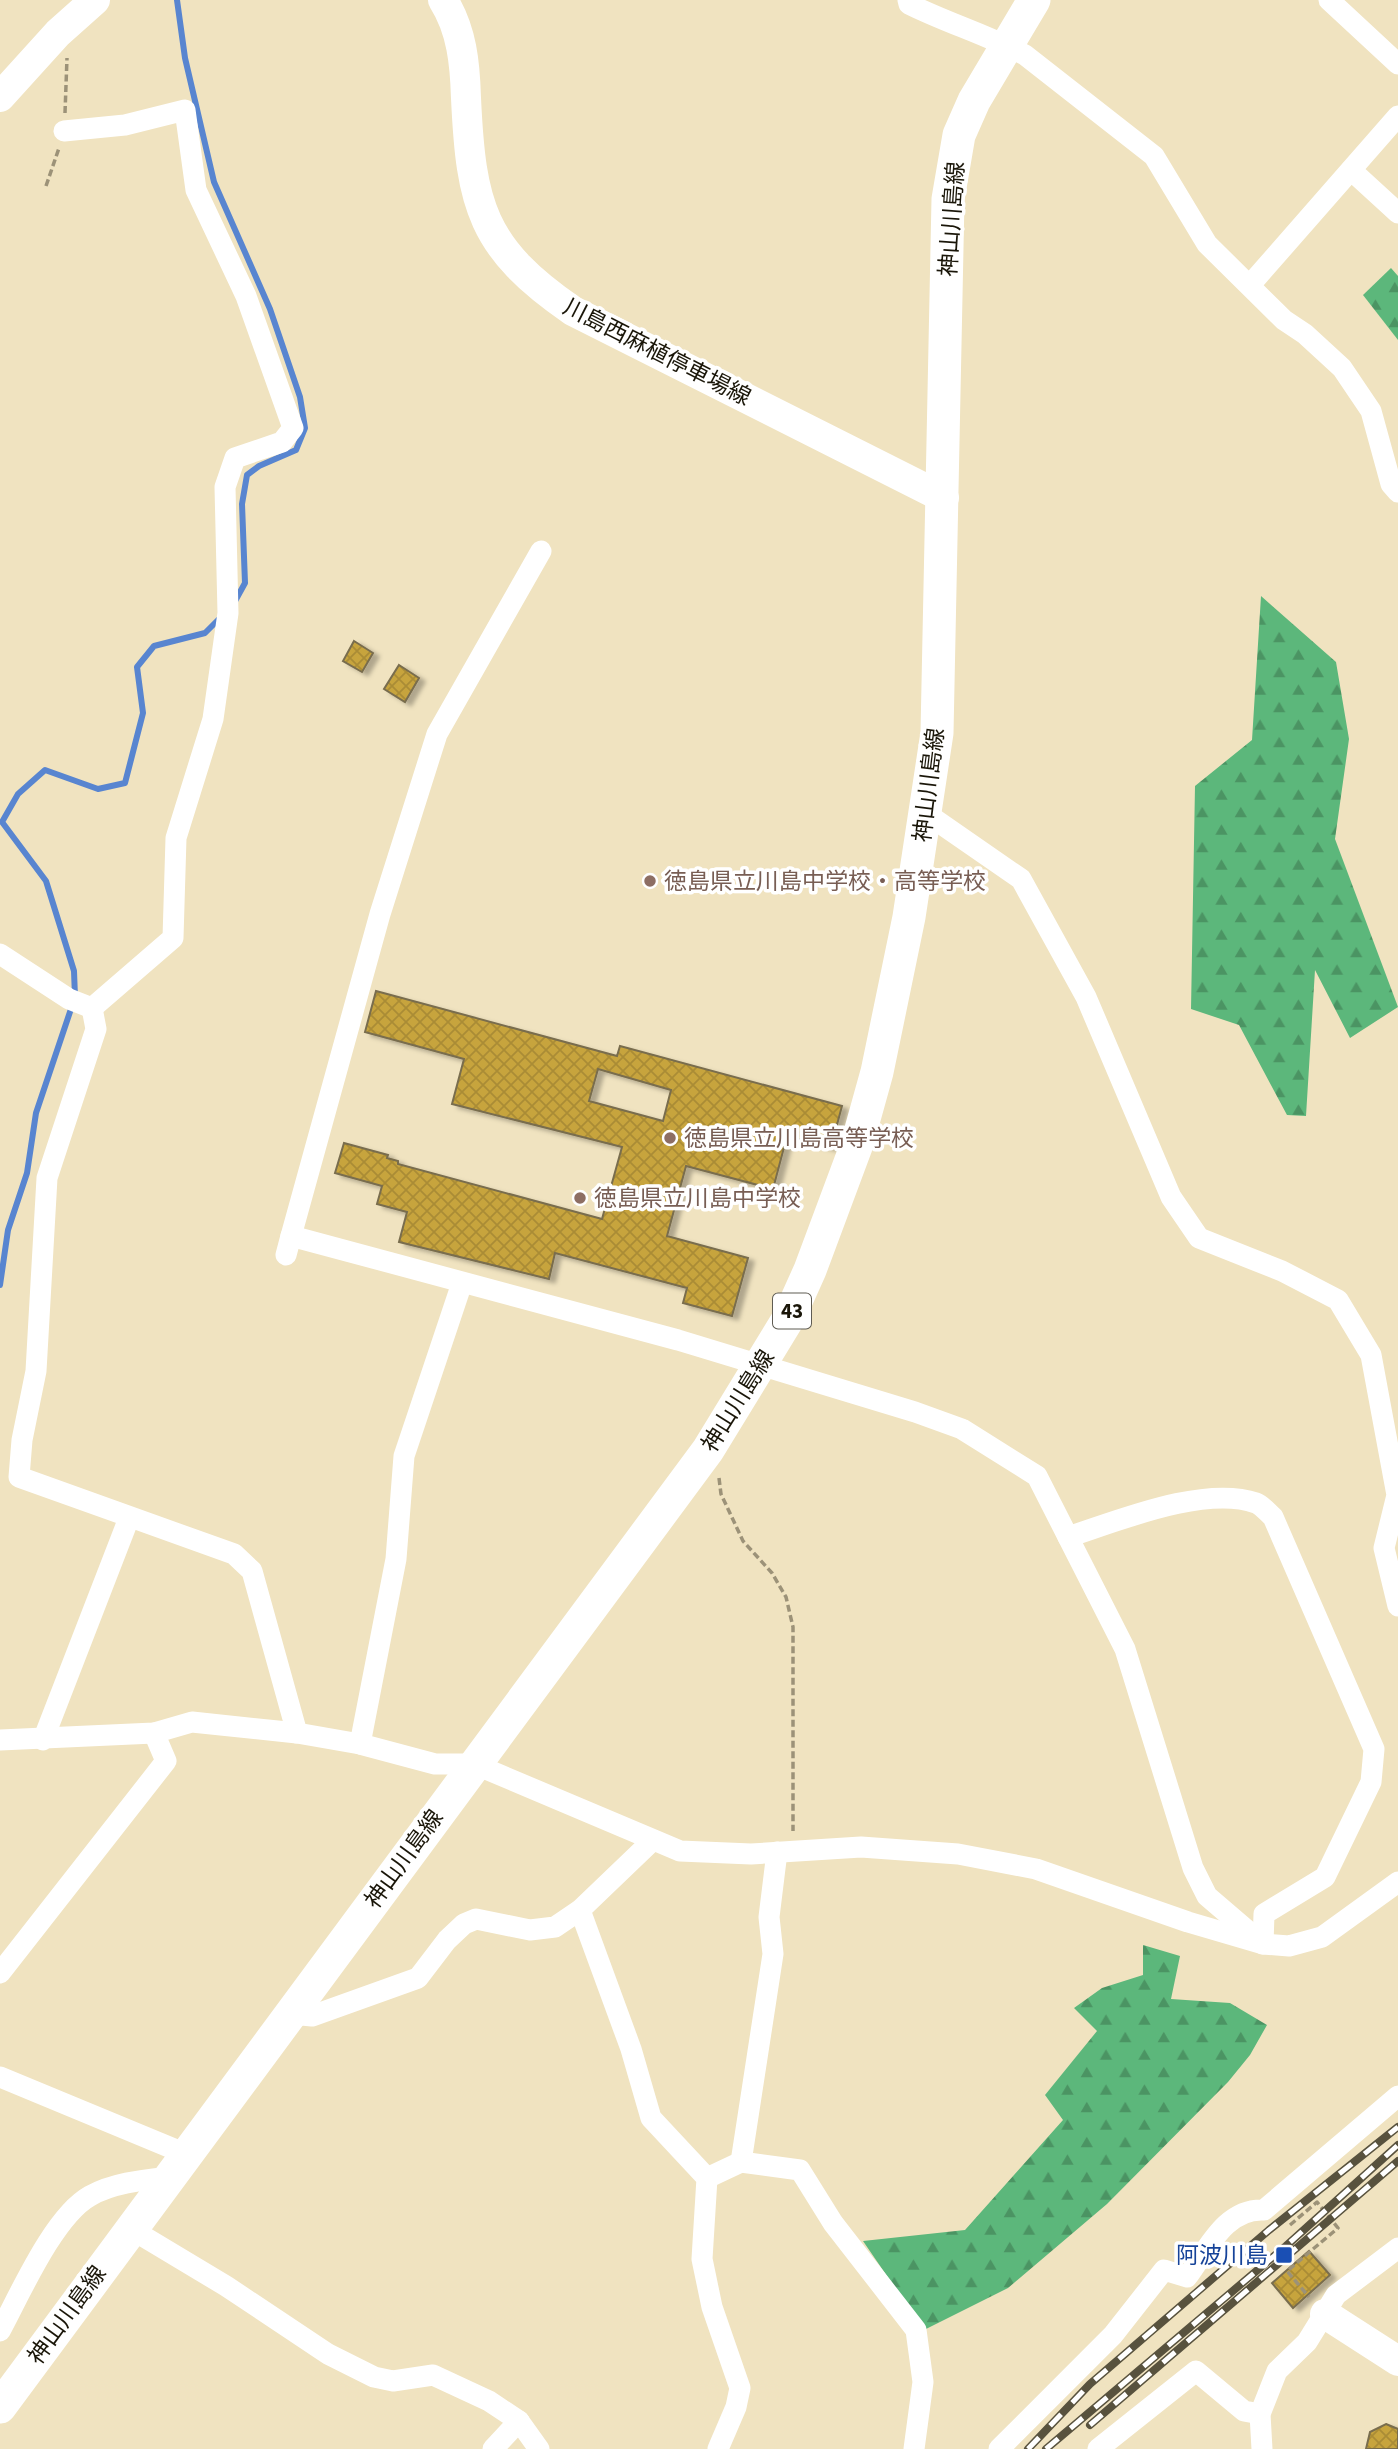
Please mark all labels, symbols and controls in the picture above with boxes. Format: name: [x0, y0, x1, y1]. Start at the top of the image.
street label: 神山川島線: [932, 160, 972, 278]
street label: 川島西麻植停車場線: [557, 290, 757, 414]
street label: 神山川島線: [906, 726, 952, 844]
place label: 徳島県立川島中学校・高等学校: [664, 865, 986, 898]
marker: 徳島県立川島中学校・高等学校: [642, 873, 658, 889]
place label: 徳島県立川島高等学校: [684, 1122, 914, 1155]
marker: 徳島県立川島高等学校: [662, 1130, 678, 1146]
place label: 徳島県立川島中学校: [594, 1182, 801, 1215]
marker: 徳島県立川島中学校: [572, 1190, 588, 1206]
road number: 43: [773, 1294, 811, 1328]
street label: 神山川島線: [694, 1343, 782, 1459]
street label: 神山川島線: [357, 1803, 451, 1915]
place label: 阿波川島: [1176, 2239, 1268, 2272]
marker: 阿波川島: [1274, 2245, 1294, 2265]
street label: 神山川島線: [20, 2259, 114, 2371]

